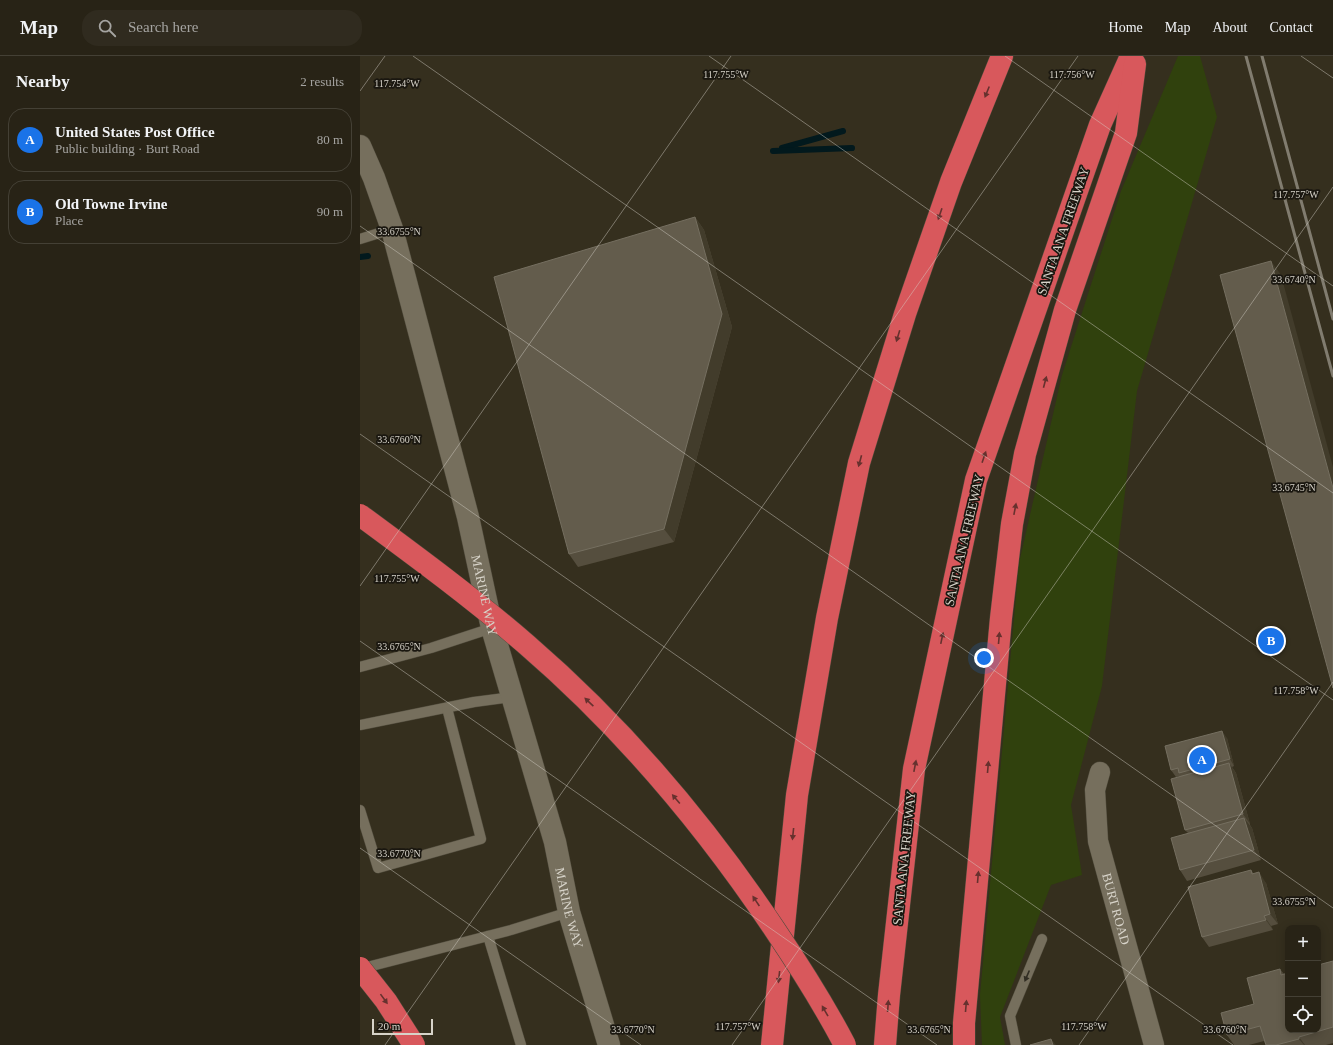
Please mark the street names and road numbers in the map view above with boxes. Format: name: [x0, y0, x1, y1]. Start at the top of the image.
street label: SANTA ANA FREEWAY: [1034, 164, 1092, 297]
street label: SANTA ANA FREEWAY: [942, 472, 987, 607]
street label: MARINE WAY: [469, 553, 502, 638]
street label: SANTA ANA FREEWAY: [889, 789, 919, 926]
street label: MARINE WAY: [553, 866, 587, 951]
street label: BURT ROAD: [1100, 871, 1134, 946]

